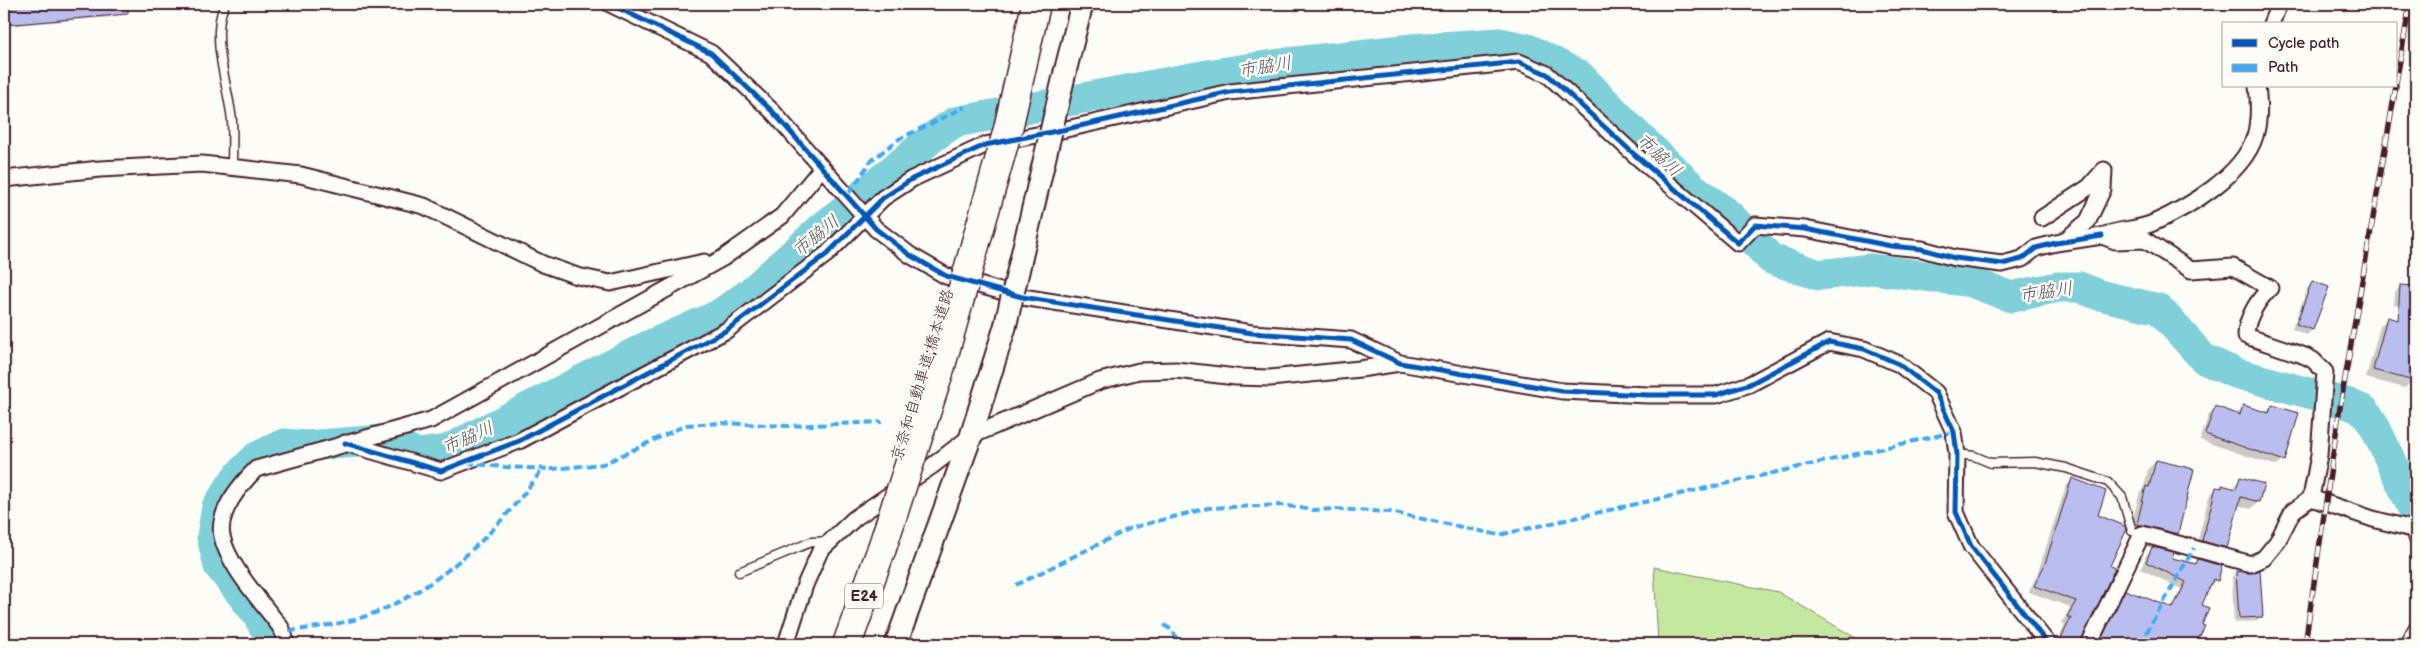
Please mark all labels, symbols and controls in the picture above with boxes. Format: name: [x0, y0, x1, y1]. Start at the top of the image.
legend: [2222, 22, 2398, 88]
text: Cycle path: [2268, 34, 2339, 53]
water label: 市脇川: [1237, 52, 1293, 82]
text: Path: [2268, 58, 2298, 77]
water label: 市脇川: [1632, 129, 1686, 181]
water label: 市脇川: [788, 211, 844, 261]
water label: 市脇川: [2018, 278, 2074, 306]
street label: 京奈和自動車道;橋本道路: [888, 286, 958, 464]
water label: 市脇川: [439, 417, 497, 459]
road number: E24: [845, 584, 883, 608]

